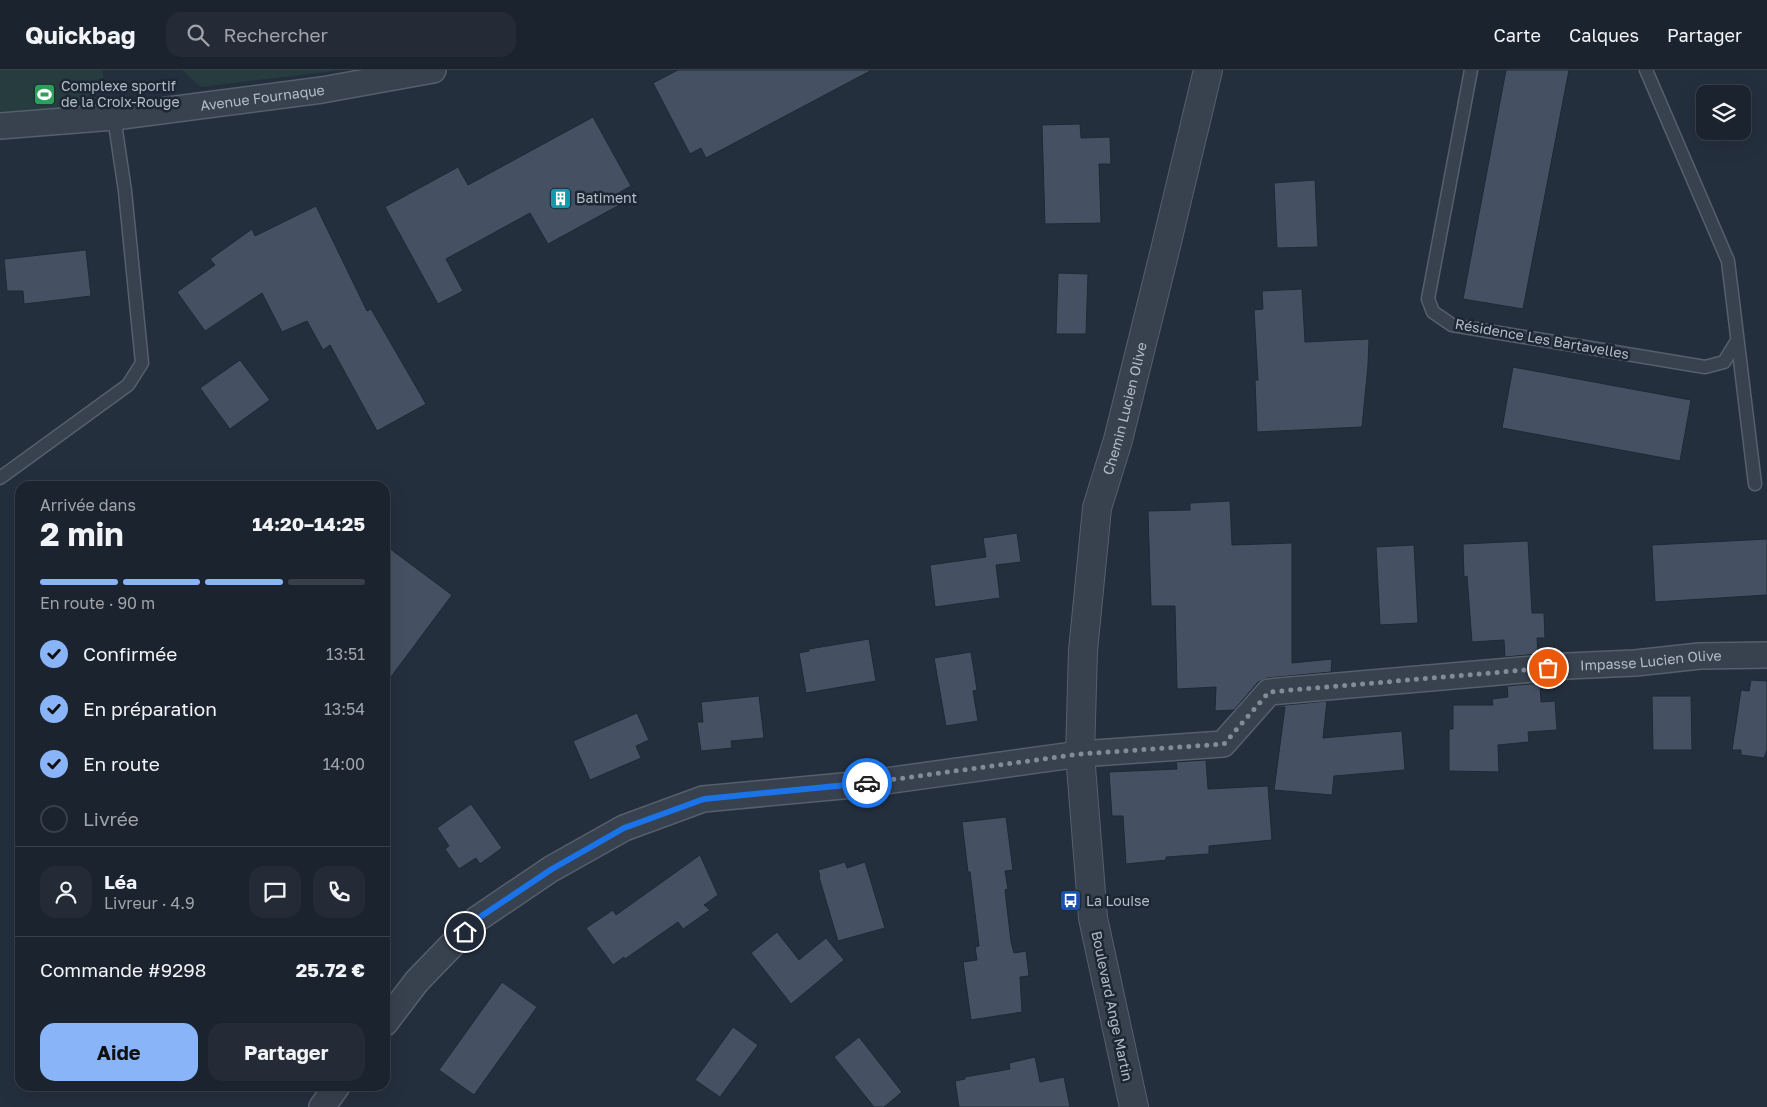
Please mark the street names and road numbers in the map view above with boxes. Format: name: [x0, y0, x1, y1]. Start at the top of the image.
street label: Avenue Fournaque: [199, 81, 326, 114]
street label: Résidence Les Bartavelles: [1454, 315, 1630, 362]
street label: Chemin Lucien Olive: [1099, 340, 1150, 477]
street label: Impasse Lucien Olive: [1580, 647, 1722, 673]
street label: Boulevard Ange Martin: [1088, 929, 1137, 1083]

